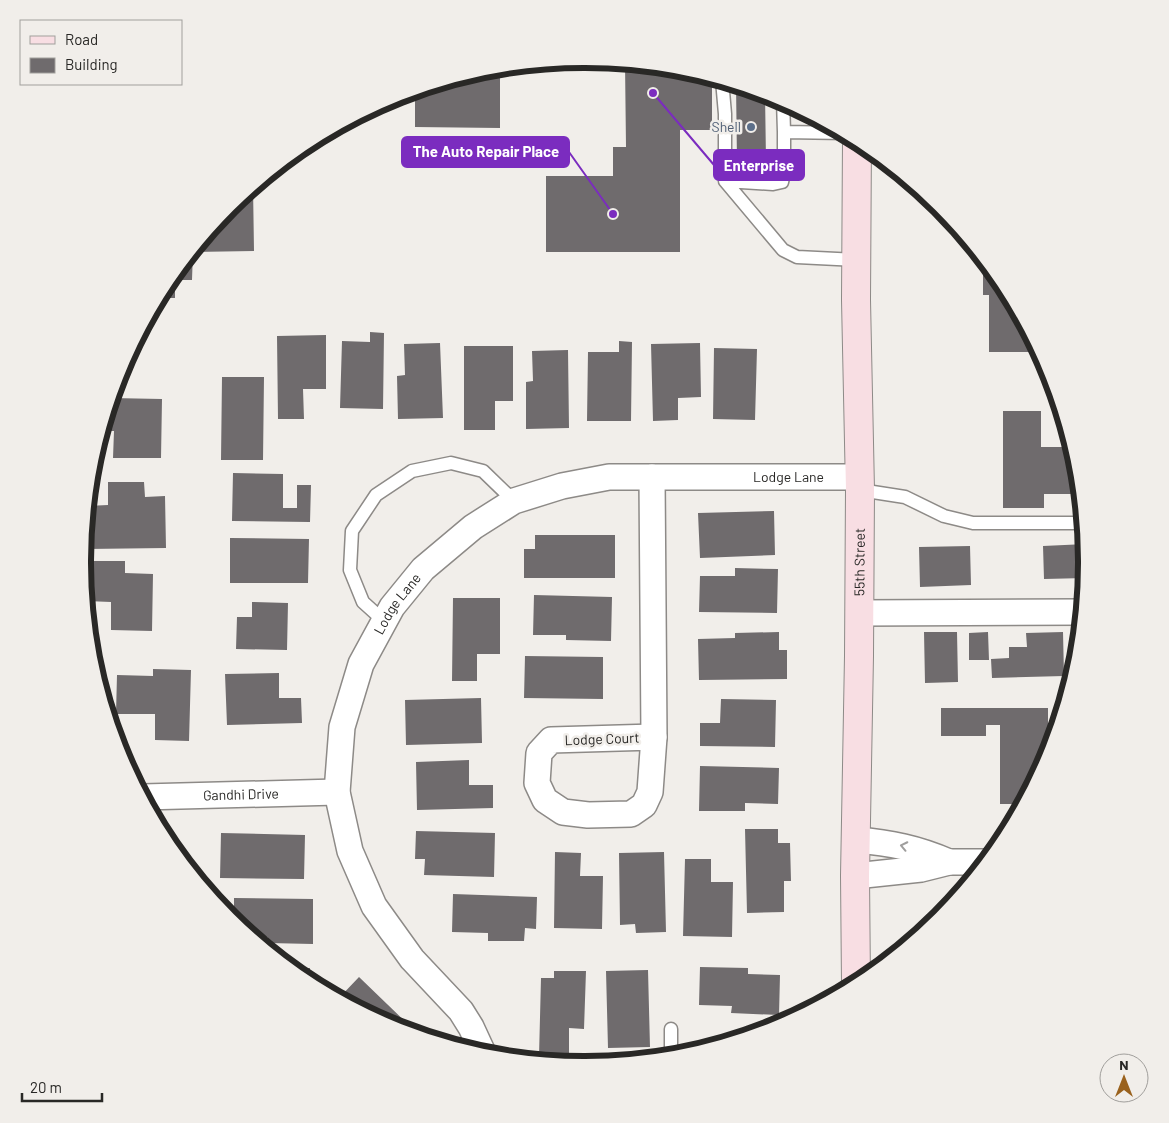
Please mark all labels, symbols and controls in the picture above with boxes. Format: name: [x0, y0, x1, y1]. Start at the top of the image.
legend: [20, 20, 182, 85]
text: Road: [65, 30, 98, 48]
text: Building: [65, 55, 118, 73]
place label: Shell: [711, 118, 741, 135]
marker: Shell: [745, 121, 757, 133]
callout: The Auto Repair Place: [402, 137, 569, 167]
text: The Auto Repair Place: [413, 142, 559, 160]
callout: Enterprise: [714, 150, 804, 180]
text: Enterprise: [724, 156, 794, 174]
street label: Lodge Lane: [753, 468, 824, 485]
street label: 55th Street: [850, 528, 868, 596]
street label: Lodge Lane: [370, 569, 424, 637]
street label: Lodge Court: [564, 729, 640, 748]
street label: Gandhi Drive: [203, 785, 279, 803]
one-way arrow: [899, 841, 908, 852]
north arrow: [1099, 1053, 1149, 1103]
text: N: [1119, 1056, 1129, 1073]
scale bar: [22, 1070, 102, 1102]
text: 20 m: [30, 1078, 62, 1096]

